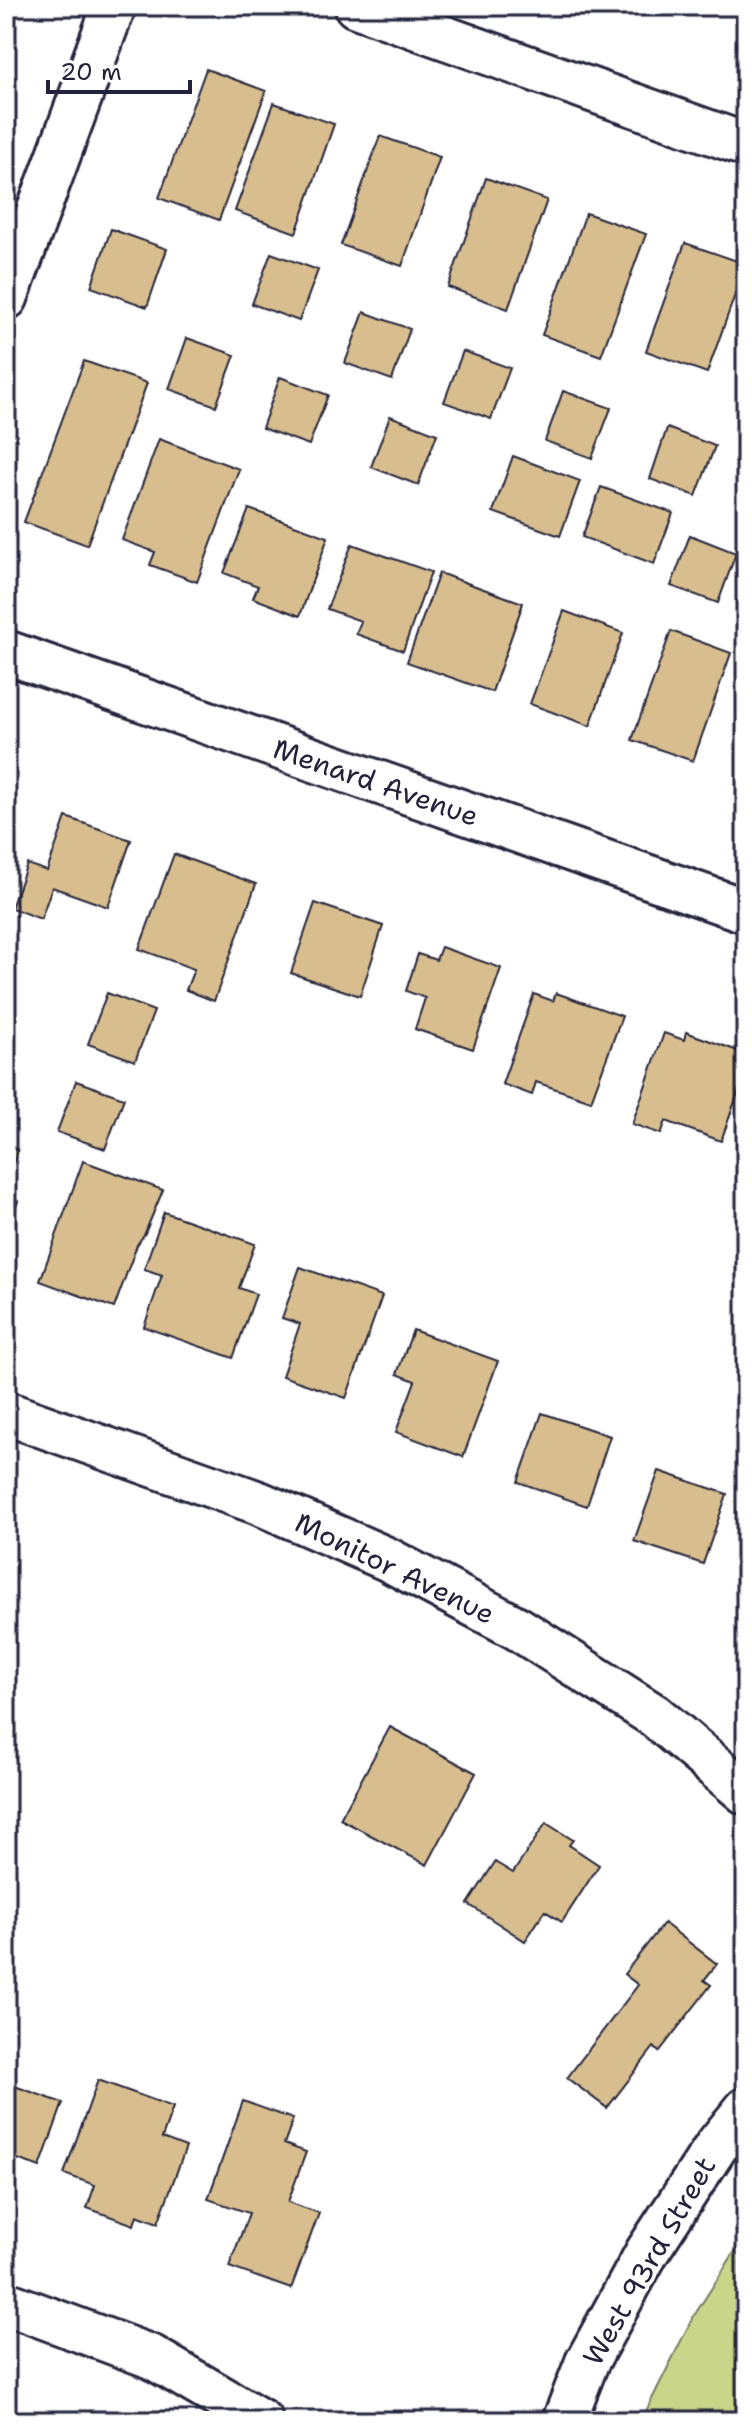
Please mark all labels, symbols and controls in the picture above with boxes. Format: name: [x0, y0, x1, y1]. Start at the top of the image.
scale bar: [48, 44, 190, 94]
text: 20 m: [60, 56, 122, 88]
street label: Menard Avenue: [268, 729, 484, 835]
street label: Monitor Avenue: [289, 1503, 501, 1633]
street label: West 93rd Street: [574, 2150, 724, 2372]

